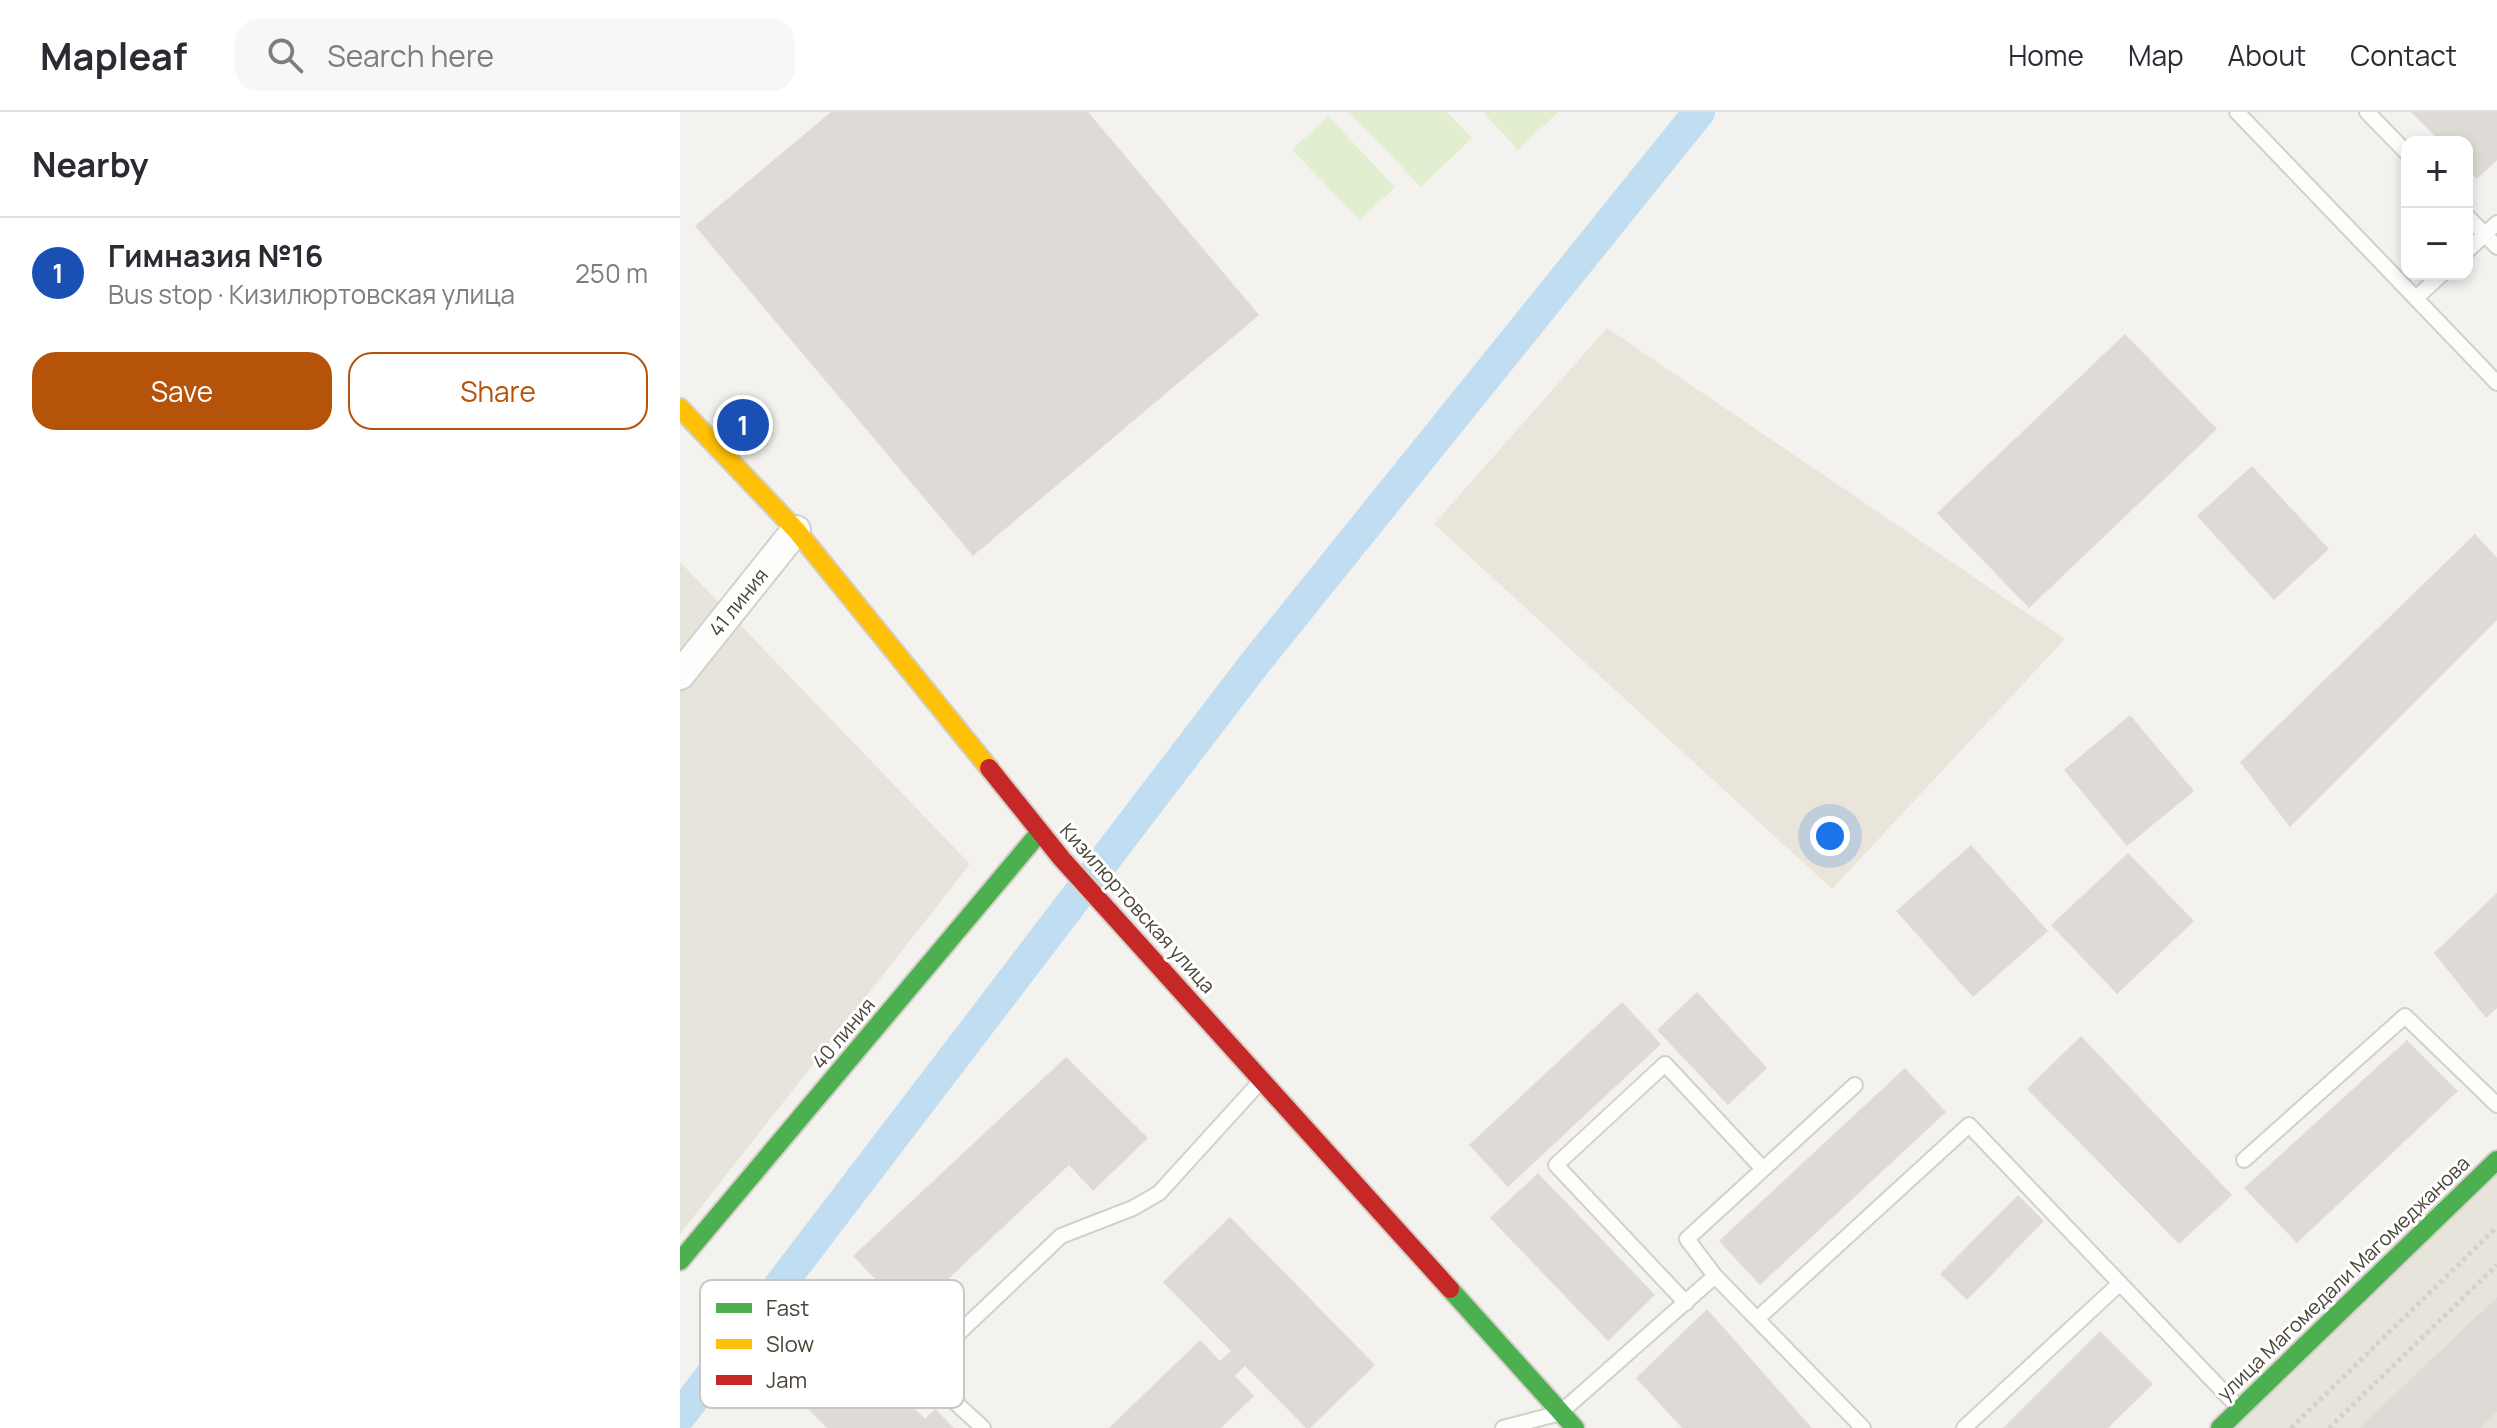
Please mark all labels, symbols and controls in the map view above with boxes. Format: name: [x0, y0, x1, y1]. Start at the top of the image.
search box: [235, 19, 795, 91]
text: Mapleaf: [40, 29, 187, 81]
icon: search: [263, 33, 307, 77]
text: Search here: [327, 35, 494, 76]
text: Home: [2008, 36, 2084, 74]
text: Map: [2128, 36, 2184, 74]
text: About: [2228, 36, 2306, 74]
text: Contact: [2350, 36, 2457, 74]
map controls: [2401, 136, 2473, 280]
button: +: [2401, 136, 2473, 208]
text: Nearby: [32, 141, 148, 187]
button: −: [2401, 208, 2473, 280]
text: Гимназия №16: [108, 235, 323, 276]
text: 1: [52, 255, 64, 291]
text: 250 m: [575, 255, 648, 291]
text: Bus stop · Кизилюртовская улица: [108, 276, 515, 312]
button: Save: [32, 352, 332, 430]
button: Share: [348, 352, 648, 430]
pin: 1: [717, 395, 769, 455]
street label: 41 линия: [702, 562, 774, 642]
your location: [1810, 816, 1850, 856]
street label: Кизилюртовская улица: [1054, 817, 1222, 999]
street label: 40 линия: [805, 992, 881, 1074]
street label: улица Магомедали Магомеджановa: [2211, 1150, 2475, 1406]
legend: [700, 1280, 964, 1408]
text: Fast: [766, 1293, 809, 1323]
text: Slow: [766, 1329, 814, 1359]
text: Jam: [766, 1365, 807, 1395]

